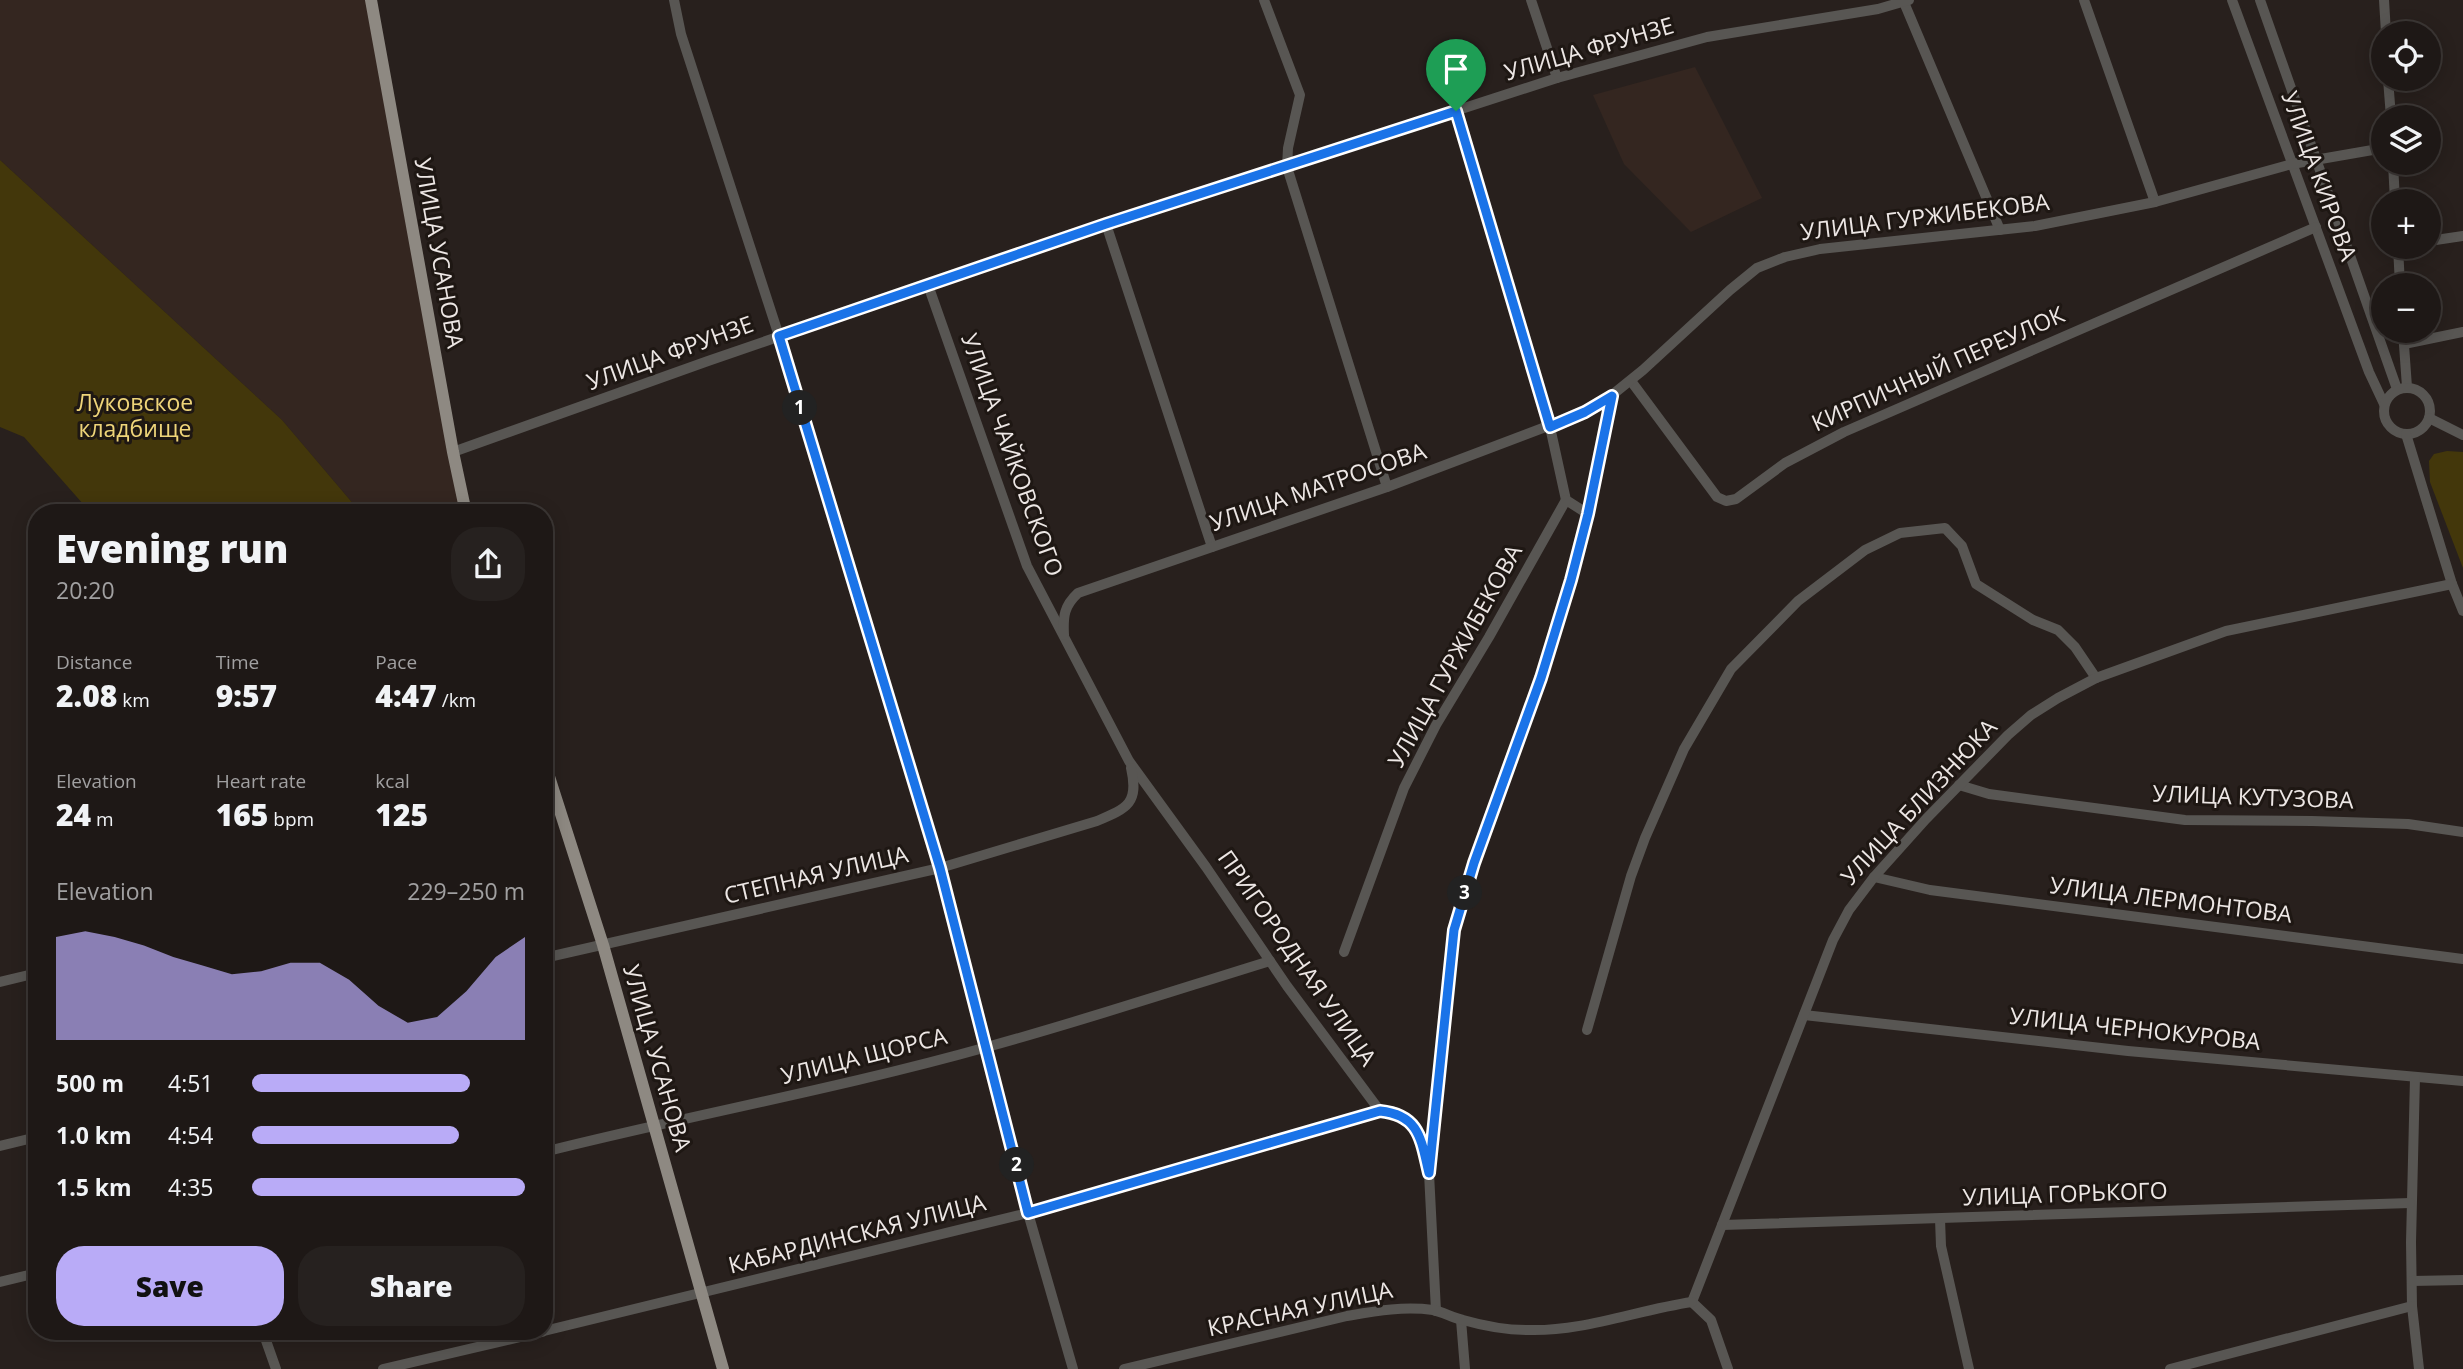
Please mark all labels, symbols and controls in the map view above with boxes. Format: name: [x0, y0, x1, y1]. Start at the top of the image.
street label: УЛИЦА ФРУНЗЕ: [1500, 9, 1677, 88]
map controls: [2371, 21, 2441, 343]
button: locate: [2371, 21, 2441, 91]
pin: [1426, 39, 1486, 111]
icon: arrive: [1437, 50, 1475, 88]
street label: УЛИЦА КИРОВА: [2274, 87, 2366, 265]
button: layers: [2371, 105, 2441, 175]
street label: УЛИЦА УСАНОВА: [407, 155, 473, 351]
street label: УЛИЦА ГУРЖИБЕКОВА: [1799, 185, 2052, 247]
button: +: [2371, 189, 2441, 259]
button: −: [2371, 273, 2441, 343]
street label: КИРПИЧНЫЙ ПЕРЕУЛОК: [1806, 297, 2070, 438]
street label: УЛИЦА ФРУНЗЕ: [582, 307, 757, 397]
street label: УЛИЦА ЧАЙКОВСКОГО: [954, 329, 1072, 581]
park label: Луковское кладбище: [77, 386, 193, 444]
pin: 1: [782, 390, 818, 426]
text: 1: [794, 394, 805, 420]
street label: УЛИЦА МАТРОСОВА: [1205, 434, 1431, 538]
text: Evening run: [56, 522, 288, 574]
button: share: [451, 527, 525, 601]
street label: УЛИЦА ГУРЖИБЕКОВА: [1379, 538, 1529, 773]
text: 20:20: [56, 574, 115, 606]
text: Distance: [56, 649, 132, 675]
text: Time: [216, 649, 259, 675]
text: Pace: [375, 649, 417, 675]
text: 2.08: [56, 675, 117, 716]
text: 9:57: [216, 675, 277, 716]
text: 4:47: [375, 675, 437, 716]
text: km: [117, 687, 150, 713]
text: /km: [437, 687, 476, 713]
street label: УЛИЦА БЛИЗНЮКА: [1833, 711, 2004, 891]
text: Elevation: [56, 768, 137, 794]
text: Heart rate: [216, 768, 306, 794]
text: kcal: [375, 768, 410, 794]
street label: УЛИЦА КУТУЗОВА: [2152, 777, 2355, 816]
text: 24: [56, 794, 91, 835]
text: 165: [216, 794, 268, 835]
text: 125: [375, 794, 428, 835]
text: m: [91, 806, 114, 832]
text: bpm: [268, 806, 314, 832]
street label: СТЕПНАЯ УЛИЦА: [721, 837, 911, 911]
street label: ПРИГОРОДНАЯ УЛИЦА: [1211, 843, 1385, 1072]
street label: УЛИЦА ЛЕРМОНТОВА: [2048, 868, 2294, 930]
text: Elevation: [56, 875, 154, 907]
text: 229–250 m: [407, 875, 525, 907]
pin: 3: [1448, 876, 1482, 910]
text: 3: [1459, 879, 1470, 905]
street label: УЛИЦА УСАНОВА: [616, 961, 700, 1155]
street label: УЛИЦА ЧЕРНОКУРОВА: [2008, 999, 2263, 1057]
street label: УЛИЦА ЩОРСА: [777, 1019, 951, 1091]
text: 500 m: [56, 1067, 124, 1099]
text: 4:51: [168, 1067, 214, 1099]
text: 1.0 km: [56, 1119, 132, 1151]
text: 4:54: [168, 1119, 214, 1151]
pin: 2: [1000, 1148, 1034, 1182]
text: 2: [1011, 1151, 1022, 1177]
text: 1.5 km: [56, 1171, 132, 1203]
text: 4:35: [168, 1171, 214, 1203]
street label: УЛИЦА ГОРЬКОГО: [1962, 1173, 2168, 1213]
street label: КАБАРДИНСКАЯ УЛИЦА: [725, 1185, 989, 1281]
button: Save: [56, 1246, 284, 1326]
button: Share: [298, 1246, 525, 1326]
street label: КРАСНАЯ УЛИЦА: [1204, 1273, 1396, 1343]

